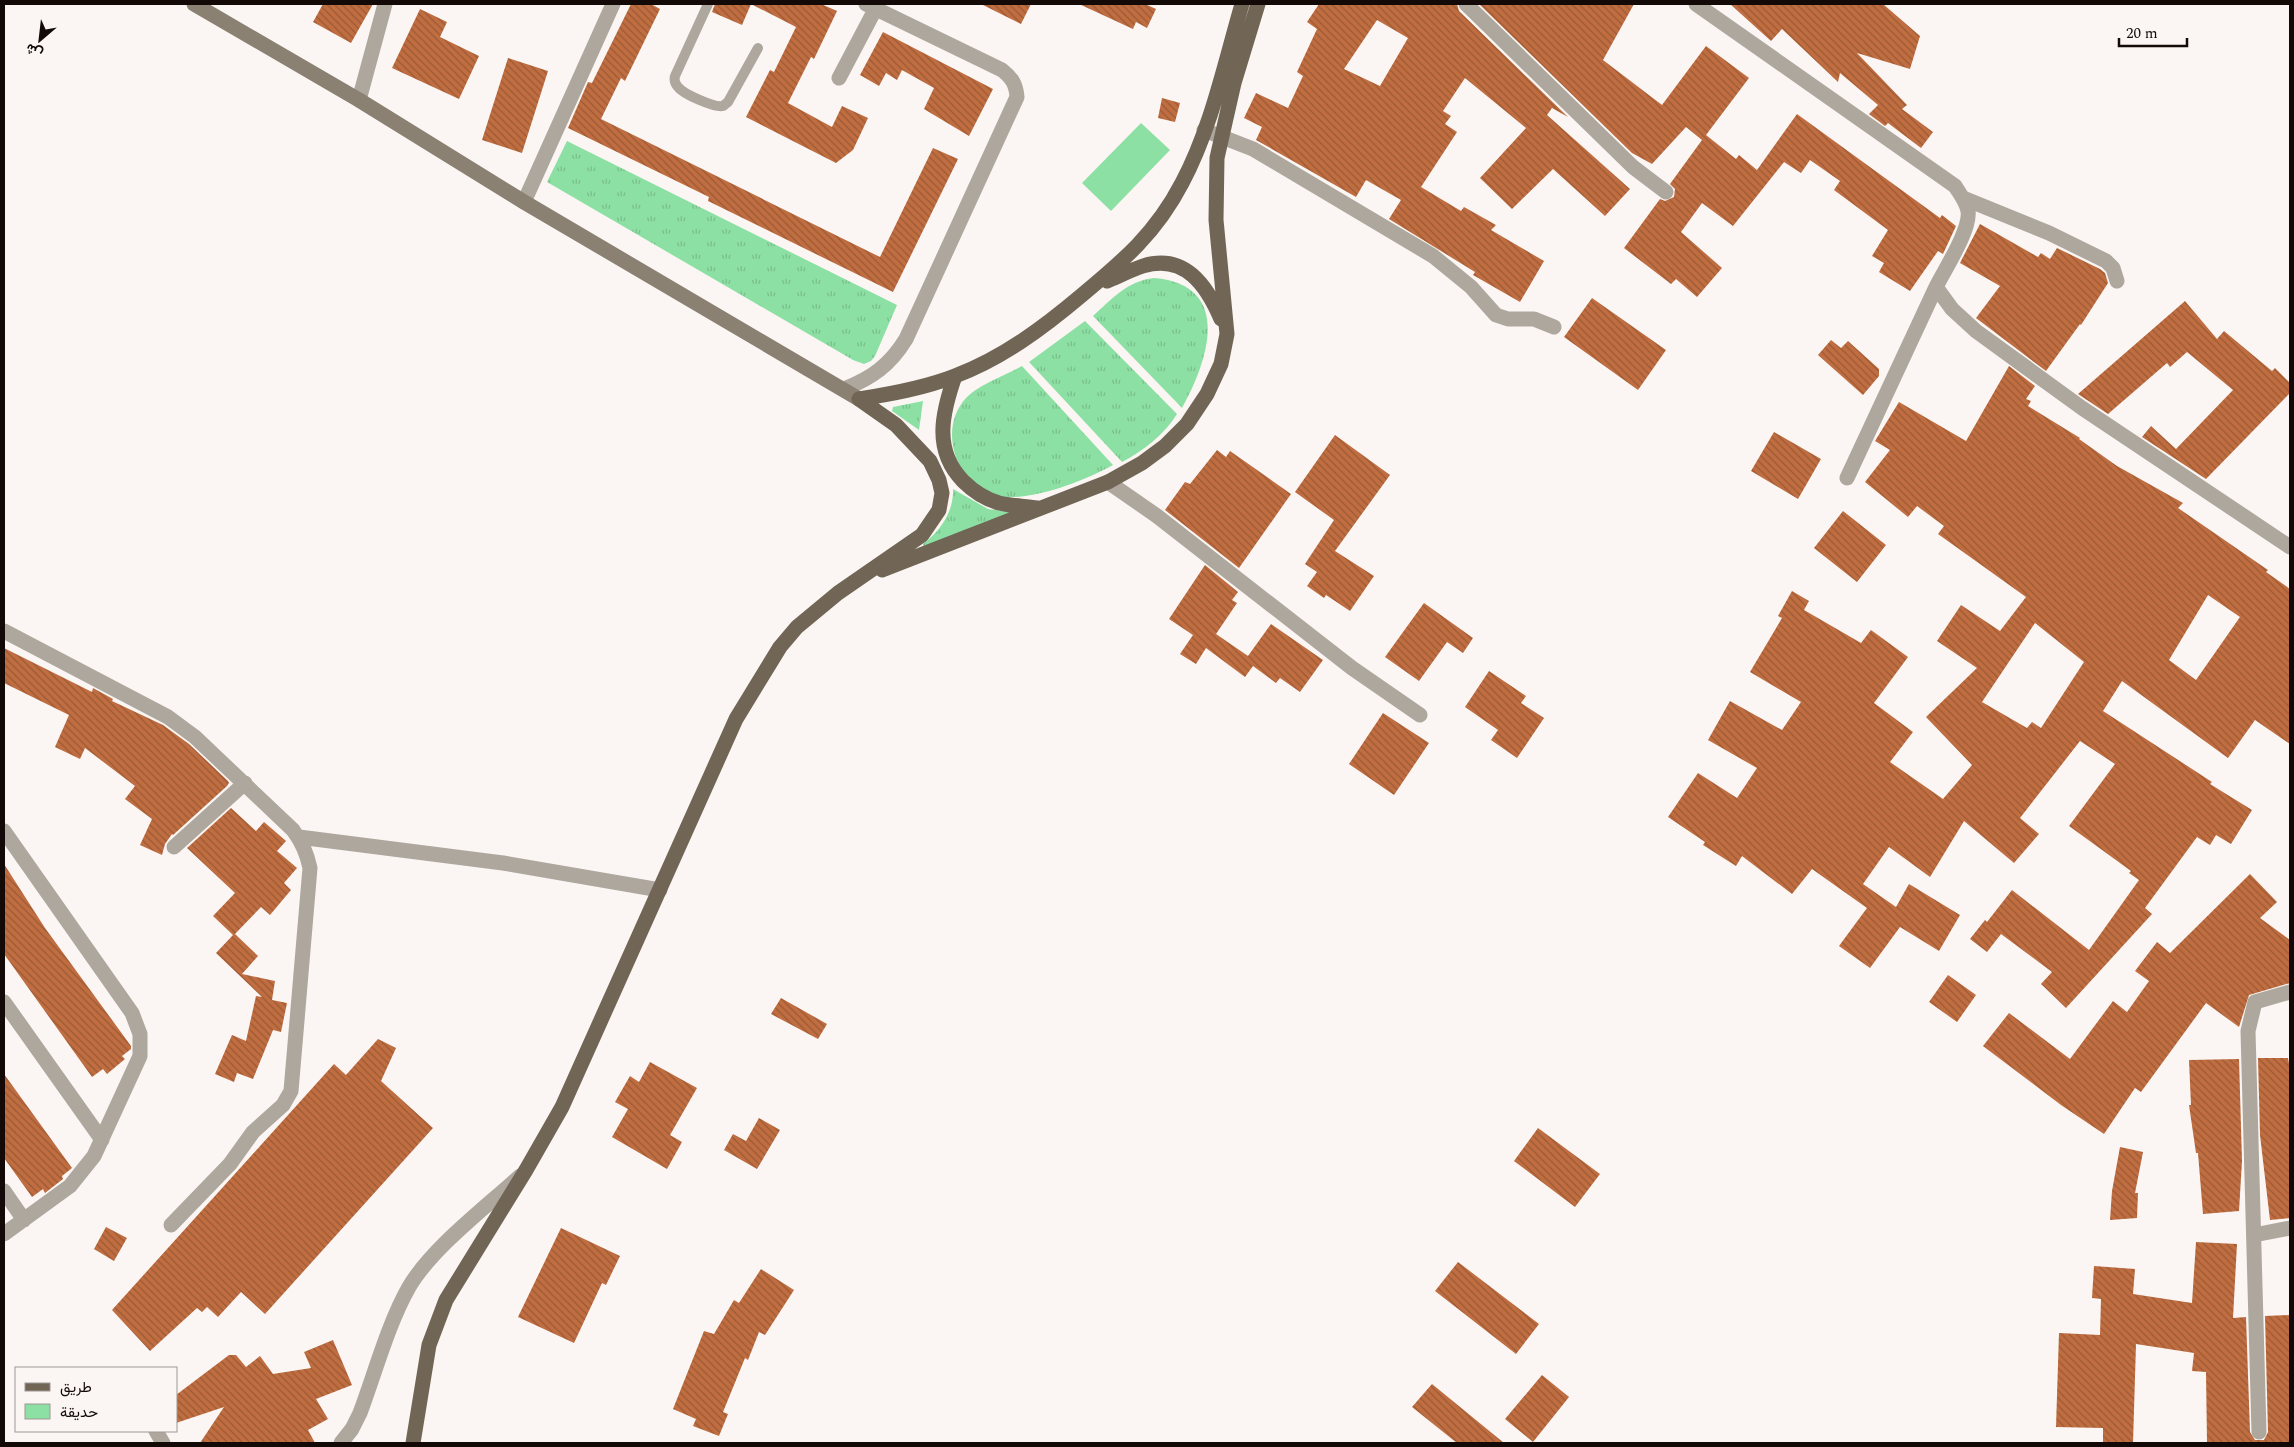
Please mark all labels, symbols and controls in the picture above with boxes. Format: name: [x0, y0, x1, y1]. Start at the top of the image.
north arrow: [15, 15, 65, 65]
scale bar: [2119, 15, 2186, 47]
text: 20 m: [2126, 22, 2158, 45]
text: ش: [22, 38, 46, 64]
legend: [15, 1367, 178, 1432]
text: طريق: [60, 1376, 92, 1399]
text: حديقة: [60, 1401, 98, 1424]

